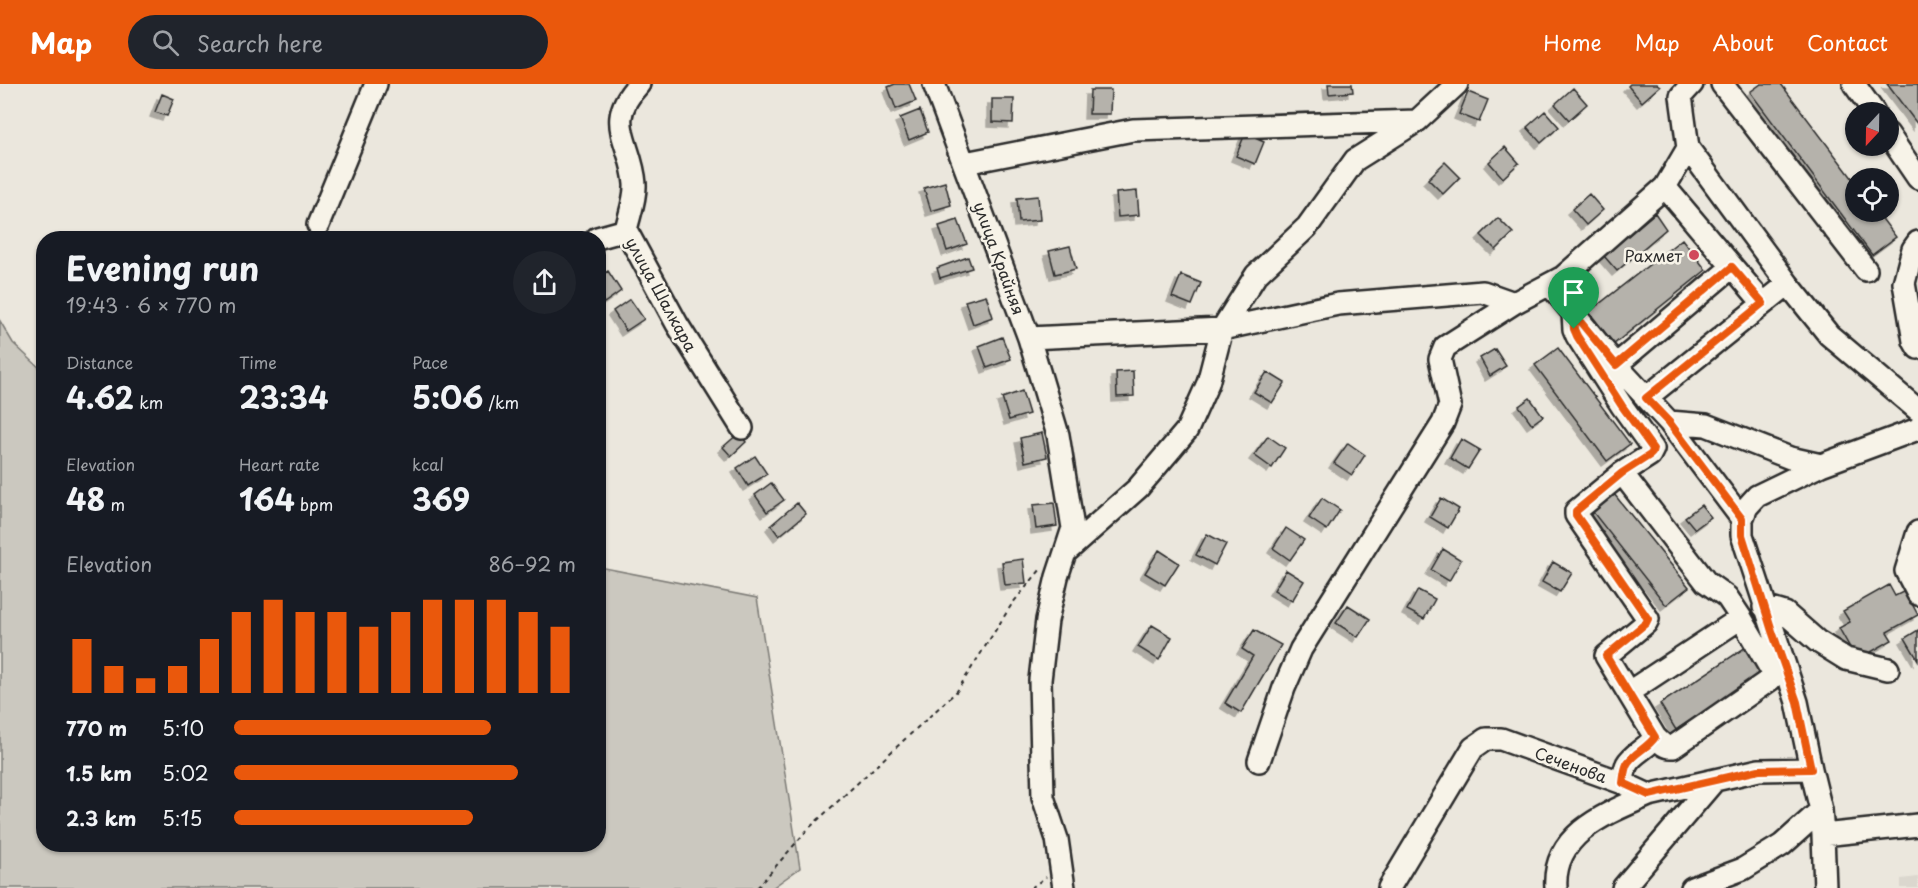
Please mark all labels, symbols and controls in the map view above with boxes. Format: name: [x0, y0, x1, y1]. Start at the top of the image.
search box: [128, 15, 548, 69]
text: Map: [30, 21, 92, 64]
icon: search: [149, 26, 182, 59]
text: Search here: [197, 26, 323, 59]
text: Home: [1543, 26, 1602, 58]
text: Map: [1635, 26, 1680, 58]
text: About: [1713, 26, 1774, 58]
text: Contact: [1807, 26, 1888, 58]
north arrow: [1845, 102, 1899, 156]
map controls: [1845, 102, 1899, 222]
button: locate: [1845, 168, 1899, 222]
street label: улица Крайняя: [968, 198, 1032, 318]
street label: улица Шалкара: [621, 232, 703, 356]
text: Evening run: [66, 242, 259, 292]
place label: Рахмет: [1624, 243, 1682, 267]
marker: Рахмет: [1687, 248, 1701, 262]
button: share: [513, 251, 576, 314]
pin: [1548, 267, 1599, 329]
icon: arrive: [1557, 276, 1590, 309]
text: 19:43 · 6 × 770 m: [66, 290, 236, 320]
text: Distance: [66, 350, 133, 374]
text: Time: [239, 350, 277, 374]
text: Pace: [412, 350, 448, 374]
text: 4.62: [66, 374, 134, 419]
text: 23:34: [239, 374, 329, 419]
text: 5:06: [412, 374, 483, 419]
text: km: [134, 390, 163, 414]
text: /km: [483, 390, 519, 414]
text: Elevation: [66, 452, 135, 476]
text: Heart rate: [239, 452, 320, 476]
text: kcal: [412, 452, 444, 476]
text: 48: [66, 476, 105, 521]
text: 164: [239, 476, 295, 521]
text: 369: [412, 476, 470, 521]
text: m: [105, 492, 125, 516]
text: bpm: [295, 492, 333, 516]
text: Elevation: [66, 549, 152, 579]
text: 86–92 m: [489, 549, 576, 579]
text: 770 m: [66, 713, 127, 743]
text: 5:10: [162, 713, 204, 743]
street label: Сеченова: [1531, 740, 1611, 788]
text: 1.5 km: [66, 758, 132, 788]
text: 5:02: [162, 758, 209, 788]
text: 2.3 km: [66, 803, 136, 833]
text: 5:15: [162, 803, 202, 833]

